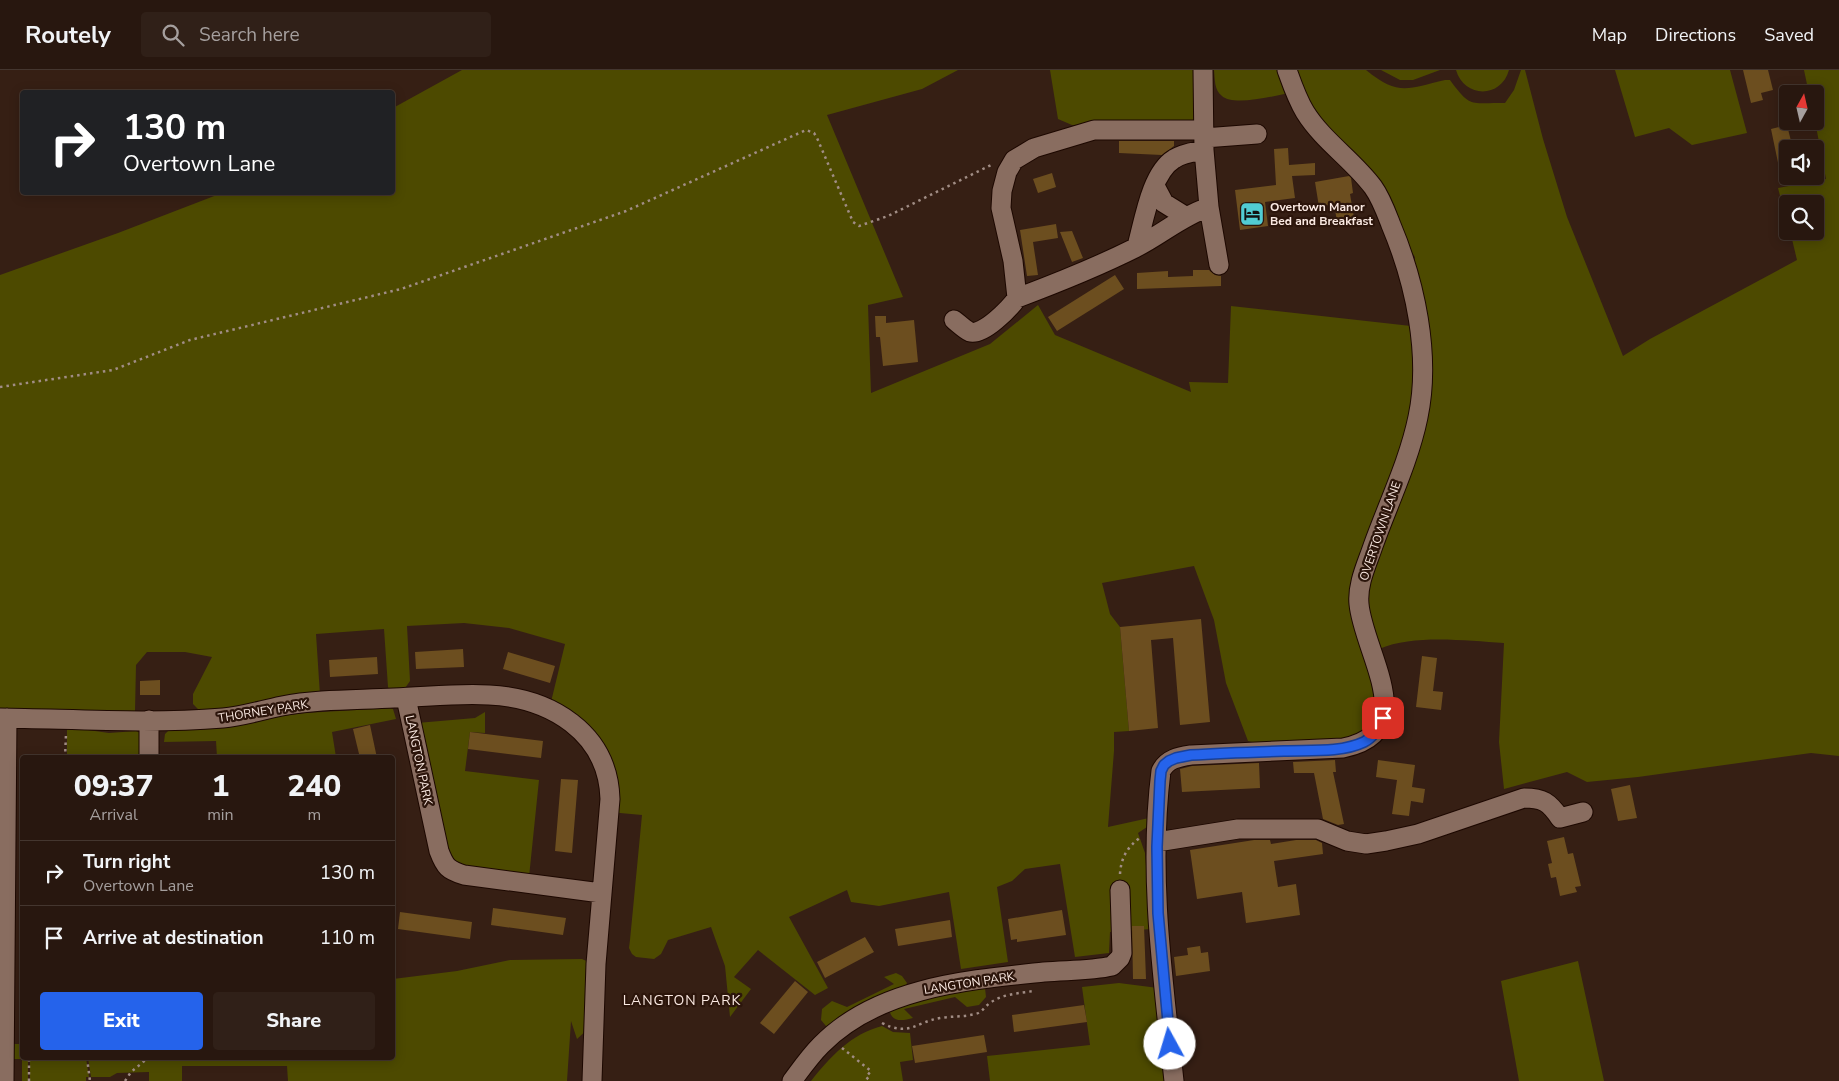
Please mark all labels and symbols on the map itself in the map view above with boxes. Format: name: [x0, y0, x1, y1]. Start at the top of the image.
north arrow: [1779, 85, 1824, 130]
place label: Overtown Manor Bed and Breakfast: [1270, 199, 1373, 229]
hotel icon: Overtown Manor Bed and Breakfast: [1239, 201, 1265, 227]
street label: OVERTOWN LANE: [1356, 479, 1404, 583]
street label: THORNEY PARK: [217, 696, 310, 726]
pin: [1362, 697, 1404, 739]
street label: LANGTON PARK: [402, 714, 436, 807]
street label: LANGTON PARK: [923, 968, 1016, 998]
district label: LANGTON PARK: [623, 991, 741, 1010]
position arrow: [1143, 1017, 1195, 1069]

